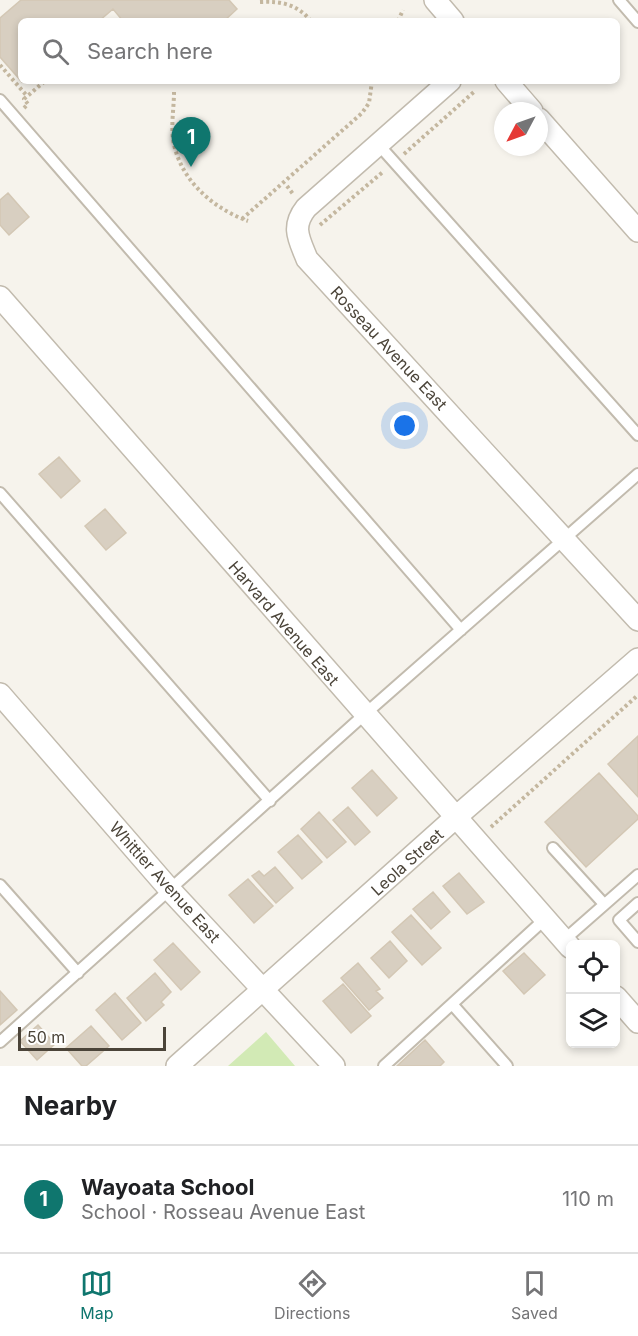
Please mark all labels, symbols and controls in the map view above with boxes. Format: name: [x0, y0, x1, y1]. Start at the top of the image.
search box: [18, 18, 620, 84]
icon: search: [39, 35, 72, 68]
text: Search here: [87, 38, 213, 64]
north arrow: [494, 102, 548, 156]
pin: 1: [172, 118, 210, 167]
street label: Rosseau Avenue East: [326, 282, 452, 414]
your location: [390, 411, 419, 440]
street label: Harvard Avenue East: [225, 557, 343, 689]
street label: Whittier Avenue East: [105, 817, 225, 947]
street label: Leola Street: [367, 824, 447, 900]
map controls: [566, 940, 620, 1048]
button: locate: [566, 940, 620, 994]
button: layers: [566, 994, 620, 1048]
scale bar: [18, 1024, 166, 1052]
text: 50 m: [27, 1027, 65, 1047]
text: Nearby: [24, 1090, 117, 1121]
text: Wayoata School: [81, 1174, 254, 1200]
text: 1: [39, 1187, 48, 1211]
text: 110 m: [562, 1187, 614, 1211]
text: School · Rosseau Avenue East: [81, 1200, 365, 1224]
tab: Map: [80, 1267, 114, 1323]
tab: Directions: [274, 1267, 350, 1323]
tab: Saved: [511, 1267, 558, 1323]

